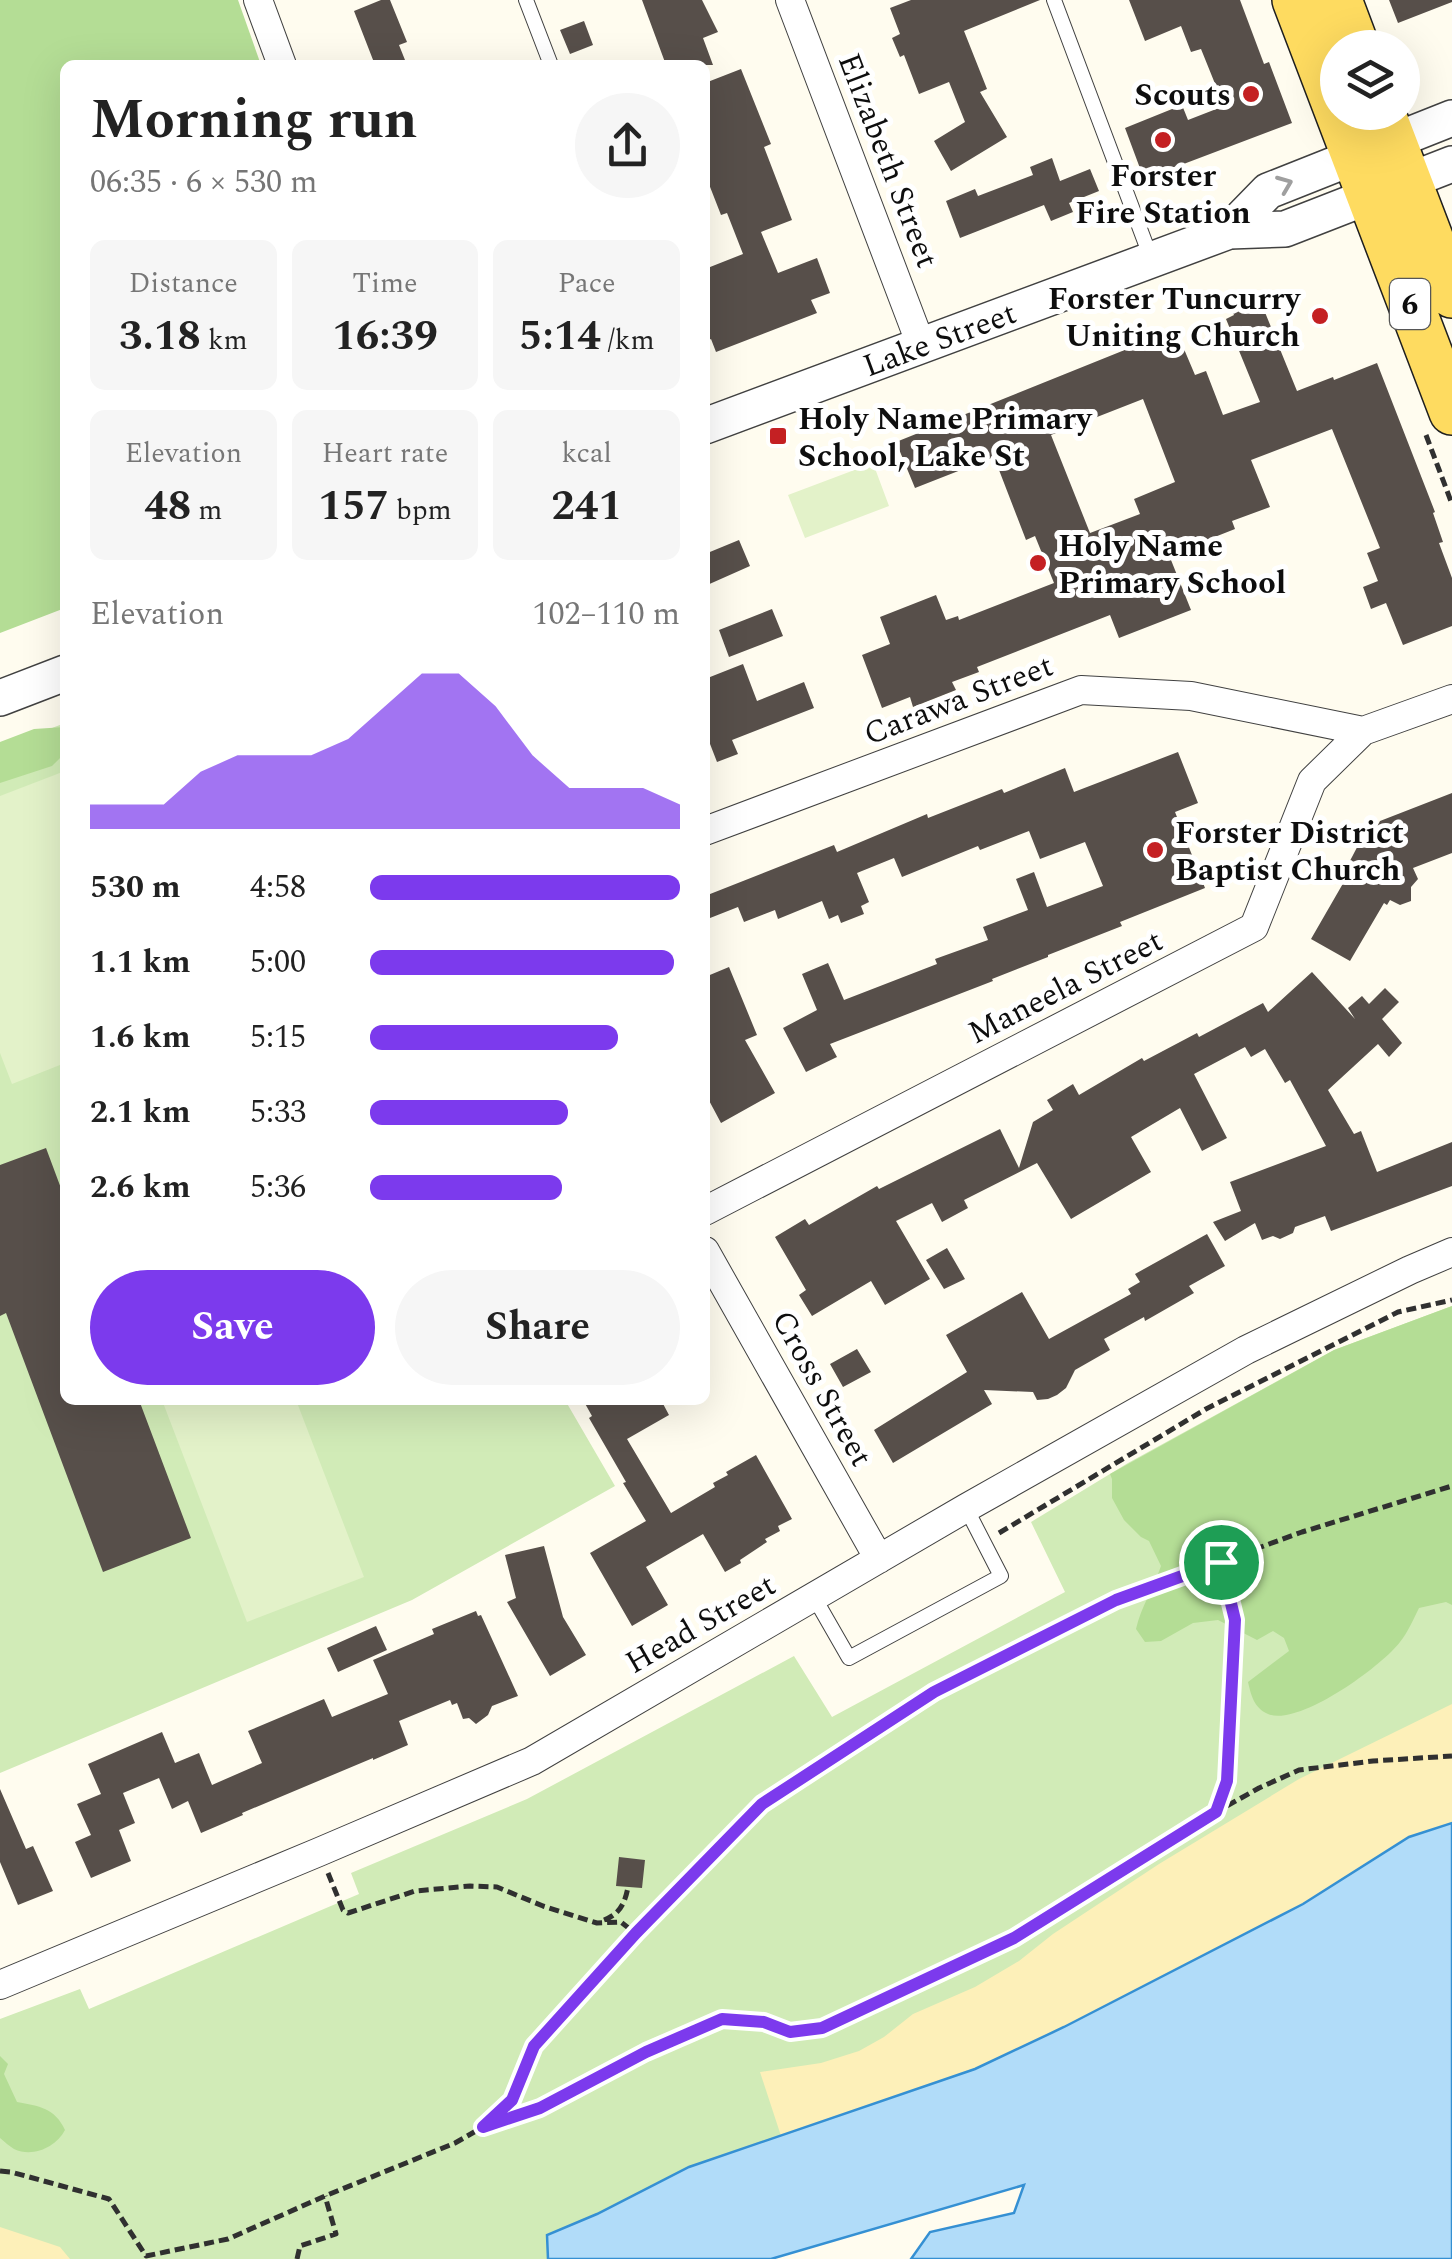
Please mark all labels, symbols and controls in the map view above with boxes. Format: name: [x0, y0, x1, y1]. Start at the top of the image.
map controls: [1320, 30, 1420, 130]
button: layers: [1320, 30, 1420, 130]
street label: Elizabeth Street: [824, 46, 951, 275]
place label: Scouts: [1134, 71, 1231, 120]
text: Morning run: [90, 79, 418, 162]
marker: Scouts: [1240, 83, 1262, 105]
button: share: [575, 93, 680, 198]
marker: Forster Fire Station: [1152, 129, 1174, 151]
place label: Forster Fire Station: [1075, 152, 1251, 238]
text: 06:35 · 6 × 530 m: [90, 158, 318, 207]
one-way arrow: [1275, 176, 1293, 196]
text: Distance: [129, 262, 238, 305]
text: Time: [352, 262, 418, 305]
text: Pace: [558, 262, 616, 305]
place label: Forster Tuncurry Uniting Church: [1048, 275, 1302, 361]
road number: 6: [1390, 279, 1430, 329]
street label: Lake Street: [856, 289, 1024, 391]
text: 3.18: [119, 305, 201, 368]
text: 16:39: [332, 305, 438, 368]
text: 5:14: [519, 305, 601, 368]
marker: Forster Tuncurry Uniting Church: [1309, 305, 1331, 327]
text: km: [201, 319, 248, 362]
text: /km: [601, 319, 655, 362]
place label: Holy Name Primary School, Lake St: [798, 395, 1093, 481]
marker: Holy Name Primary School, Lake St: [767, 425, 789, 447]
text: Elevation: [125, 432, 242, 475]
text: Heart rate: [322, 432, 448, 475]
text: kcal: [562, 432, 612, 475]
text: 48: [144, 475, 191, 538]
text: 157: [318, 475, 389, 538]
text: 241: [551, 475, 622, 538]
text: m: [191, 489, 222, 532]
text: bpm: [389, 489, 452, 532]
place label: Holy Name Primary School: [1058, 522, 1286, 608]
marker: Holy Name Primary School: [1027, 552, 1049, 574]
text: Elevation: [90, 590, 224, 639]
text: 102–110 m: [532, 590, 680, 639]
street label: Carawa Street: [857, 642, 1060, 759]
place label: Forster District Baptist Church: [1175, 809, 1404, 895]
marker: Forster District Baptist Church: [1144, 839, 1166, 861]
text: 530 m: [90, 863, 181, 912]
text: 4:58: [250, 863, 306, 912]
street label: Maneela Street: [960, 917, 1172, 1058]
text: 1.1 km: [90, 938, 191, 987]
text: 5:00: [250, 938, 306, 987]
text: 1.6 km: [90, 1013, 191, 1062]
text: 5:15: [250, 1013, 306, 1062]
text: 2.1 km: [90, 1088, 191, 1137]
text: 5:33: [250, 1088, 306, 1137]
text: 2.6 km: [90, 1163, 191, 1212]
text: 5:36: [250, 1163, 306, 1212]
button: Save: [90, 1270, 375, 1385]
button: Share: [395, 1270, 680, 1385]
street label: Cross Street: [758, 1301, 885, 1476]
pin: [1179, 1520, 1264, 1605]
icon: arrive: [1194, 1535, 1249, 1590]
street label: Head Street: [616, 1561, 785, 1687]

